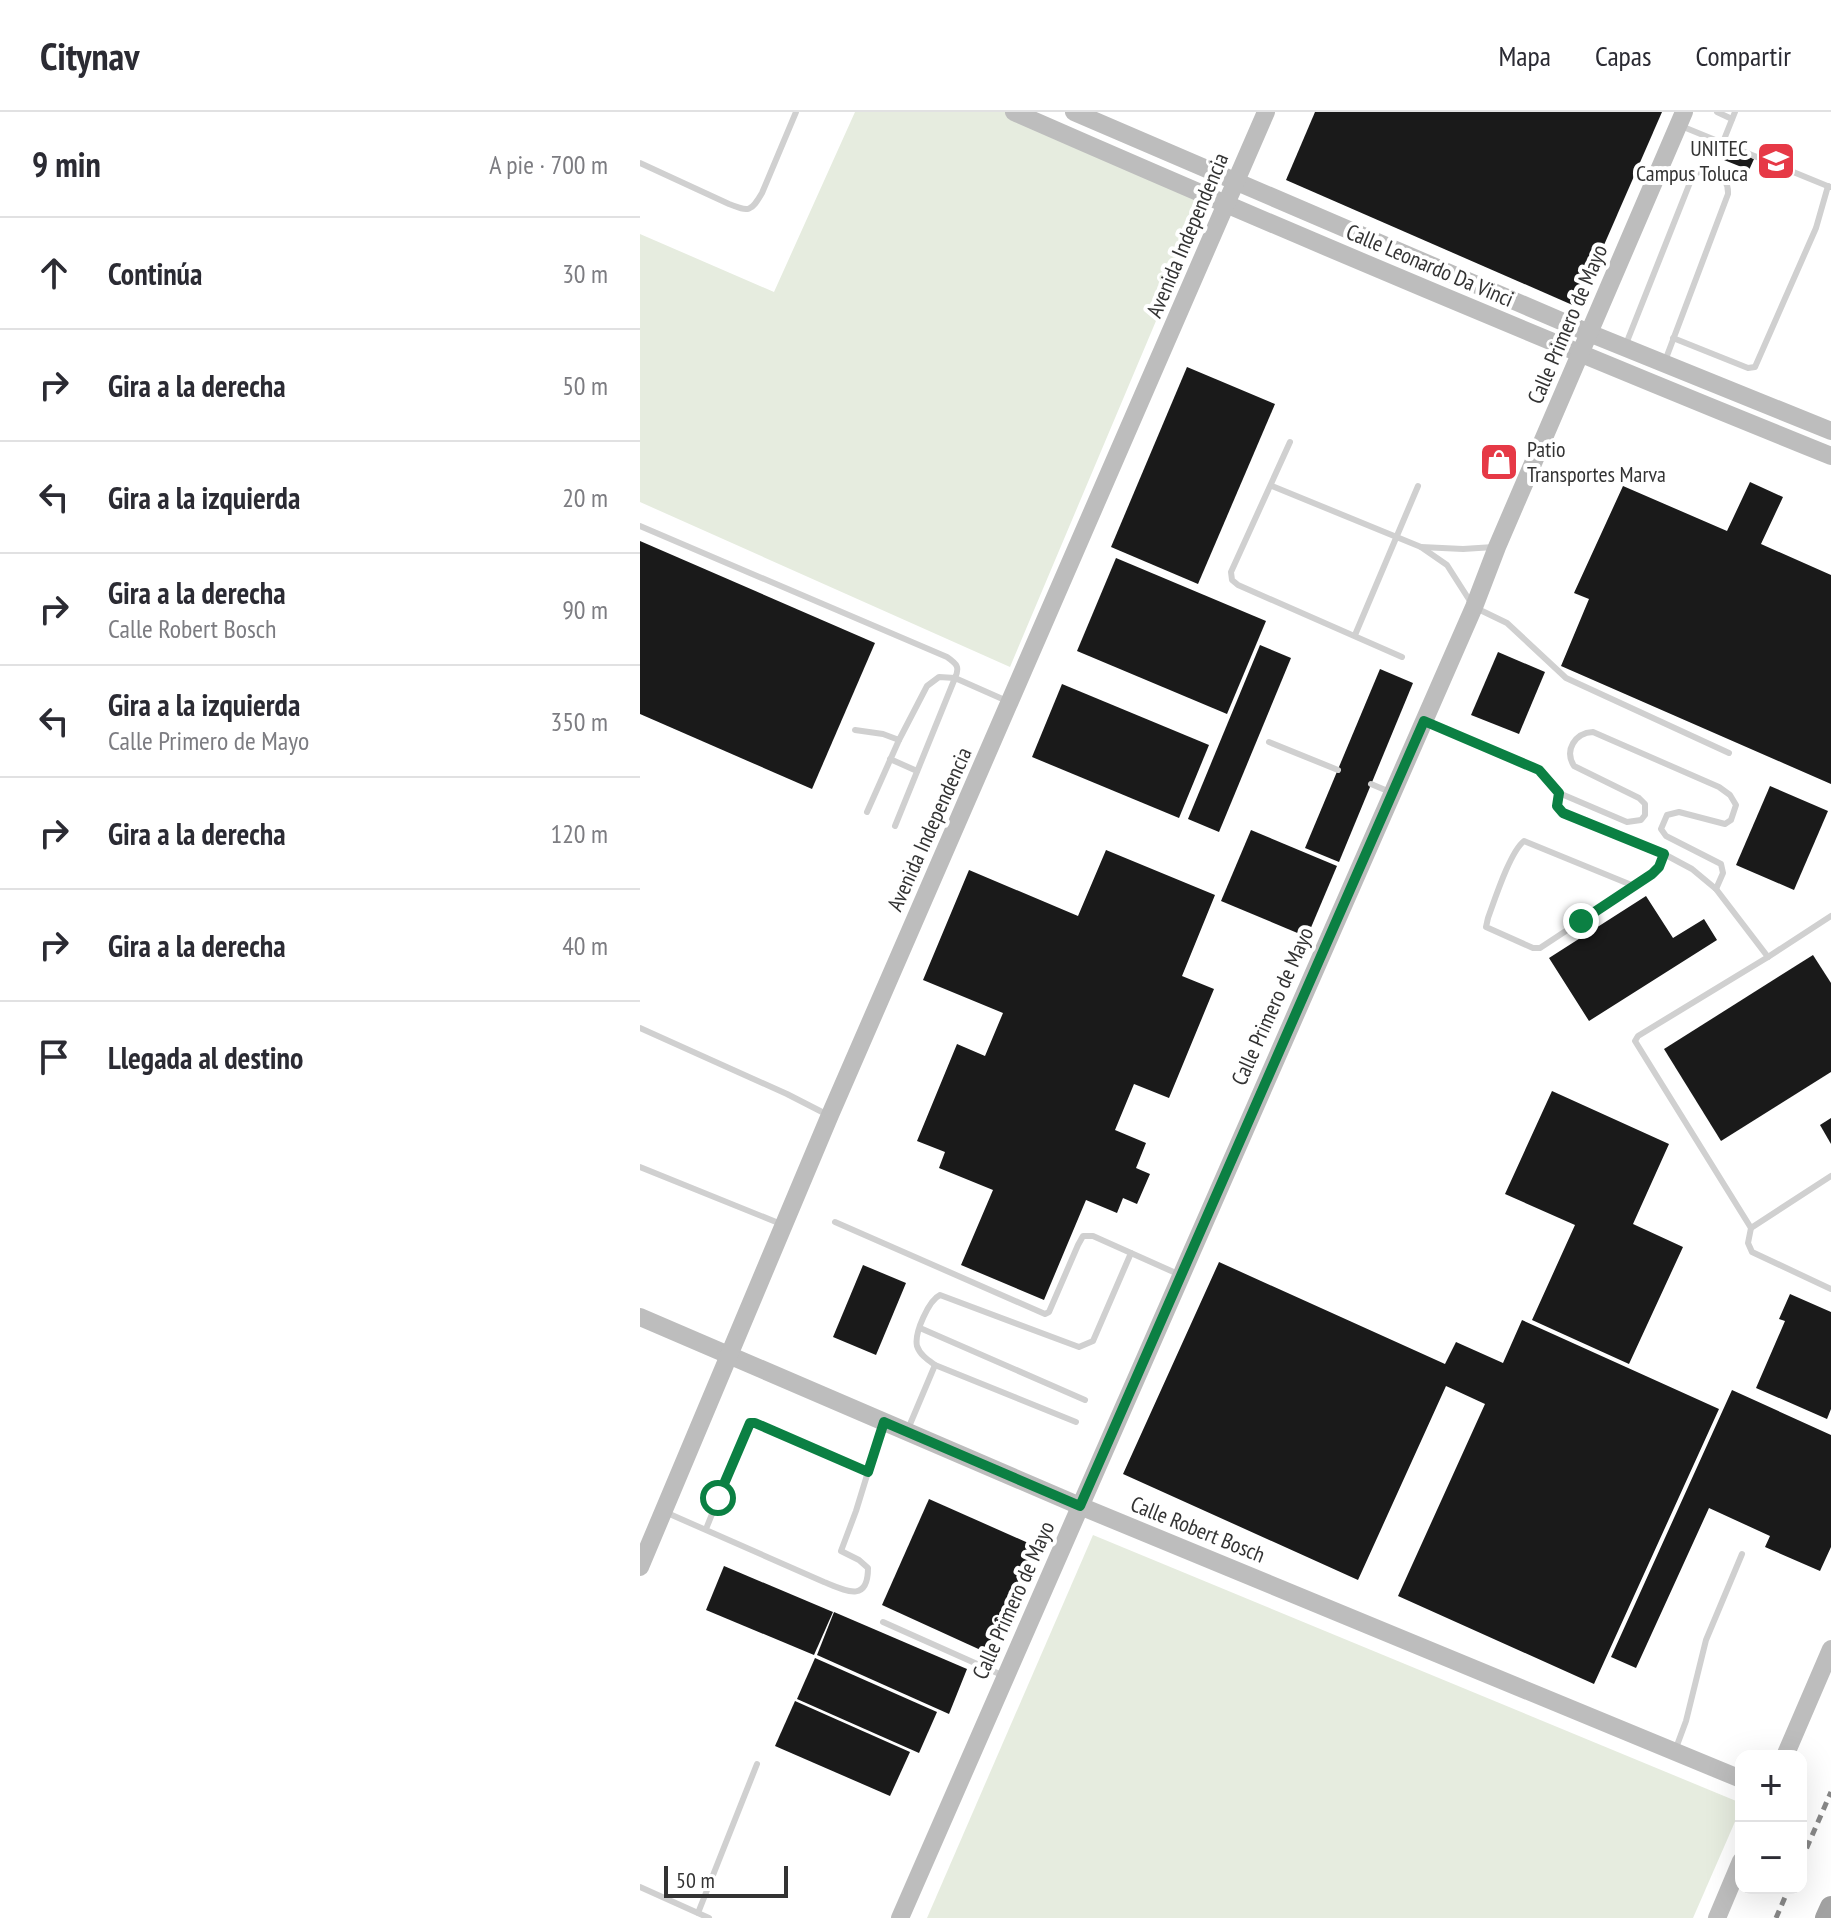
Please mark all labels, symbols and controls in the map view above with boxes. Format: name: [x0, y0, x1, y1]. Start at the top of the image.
text: Citynav: [40, 31, 139, 80]
text: Mapa: [1499, 37, 1551, 74]
text: Capas: [1595, 37, 1651, 74]
text: Compartir: [1695, 37, 1791, 74]
place label: UNITEC Campus Toluca: [1636, 134, 1748, 187]
school or university icon: UNITEC Campus Toluca: [1755, 140, 1797, 182]
text: 9 min: [32, 142, 101, 186]
text: A pie · 700 m: [489, 148, 608, 181]
street label: Avenida Independencia: [1140, 148, 1234, 322]
street label: Calle Leonardo Da Vinci: [1342, 217, 1518, 313]
street label: Calle Primero de Mayo: [1521, 240, 1613, 408]
icon: ahead: [32, 251, 76, 295]
text: Continúa: [108, 254, 202, 293]
text: 30 m: [562, 257, 608, 290]
icon: right: [32, 363, 76, 407]
text: Gira a la derecha: [108, 366, 286, 405]
text: 50 m: [562, 369, 608, 402]
place label: Patio Transportes Marva: [1527, 435, 1666, 488]
shop icon: Patio Transportes Marva: [1478, 441, 1520, 483]
icon: left: [32, 475, 76, 519]
text: Gira a la izquierda: [108, 478, 300, 517]
text: 20 m: [562, 481, 608, 514]
text: Gira a la derecha: [108, 573, 286, 612]
icon: right: [32, 587, 76, 631]
text: 90 m: [562, 593, 608, 626]
text: Calle Robert Bosch: [108, 612, 276, 645]
text: Gira a la izquierda: [108, 685, 300, 724]
icon: left: [32, 699, 76, 743]
text: 350 m: [550, 705, 608, 738]
text: Calle Primero de Mayo: [108, 724, 309, 757]
street label: Avenida Independencia: [880, 743, 978, 915]
icon: right: [32, 811, 76, 855]
text: Gira a la derecha: [108, 814, 286, 853]
text: 120 m: [550, 817, 608, 850]
route end: [1563, 903, 1599, 939]
icon: right: [32, 923, 76, 967]
street label: Calle Primero de Mayo: [1225, 923, 1319, 1089]
text: Gira a la derecha: [108, 926, 286, 965]
text: 40 m: [562, 929, 608, 962]
icon: arrive: [32, 1035, 76, 1079]
text: Llegada al destino: [108, 1038, 303, 1077]
route start: [700, 1480, 736, 1516]
street label: Calle Robert Bosch: [1127, 1489, 1269, 1569]
street label: Calle Primero de Mayo: [966, 1517, 1060, 1683]
map controls: [1735, 1750, 1807, 1894]
button: +: [1735, 1750, 1807, 1822]
button: −: [1735, 1822, 1807, 1894]
scale bar: [664, 1862, 788, 1898]
text: 50 m: [676, 1866, 715, 1894]

